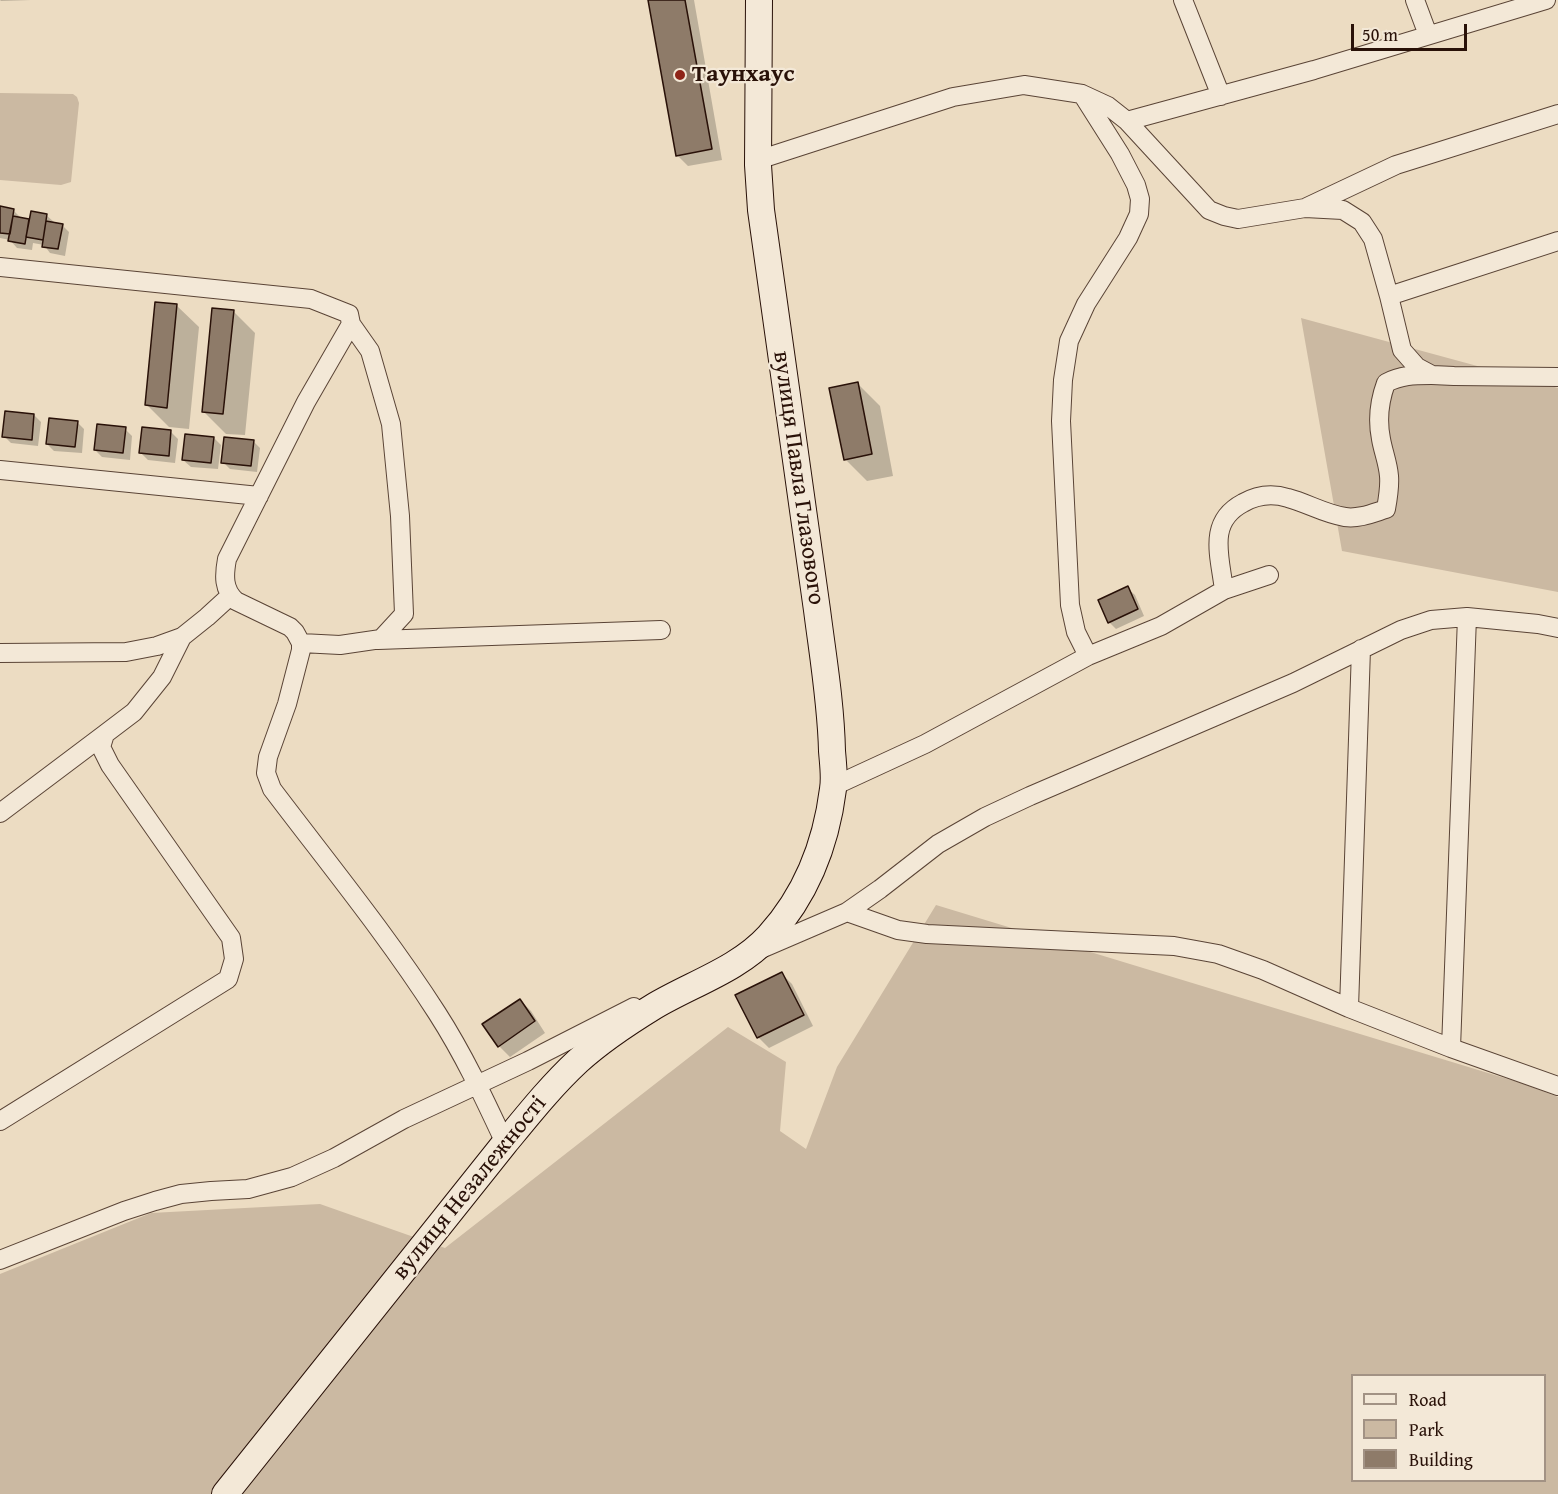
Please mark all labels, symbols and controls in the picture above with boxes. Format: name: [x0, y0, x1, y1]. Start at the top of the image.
scale bar: [1354, 12, 1470, 50]
text: 50 m: [1362, 21, 1398, 48]
place label: Таунхаус: [692, 61, 795, 89]
marker: Таунхаус: [673, 68, 687, 82]
street label: вулиця Павла Глазового: [766, 349, 830, 607]
street label: вулиця Незалежності: [387, 1090, 553, 1286]
legend: [1351, 1374, 1546, 1482]
text: Road: [1409, 1386, 1447, 1413]
text: Park: [1409, 1416, 1444, 1443]
text: Building: [1409, 1446, 1473, 1473]

